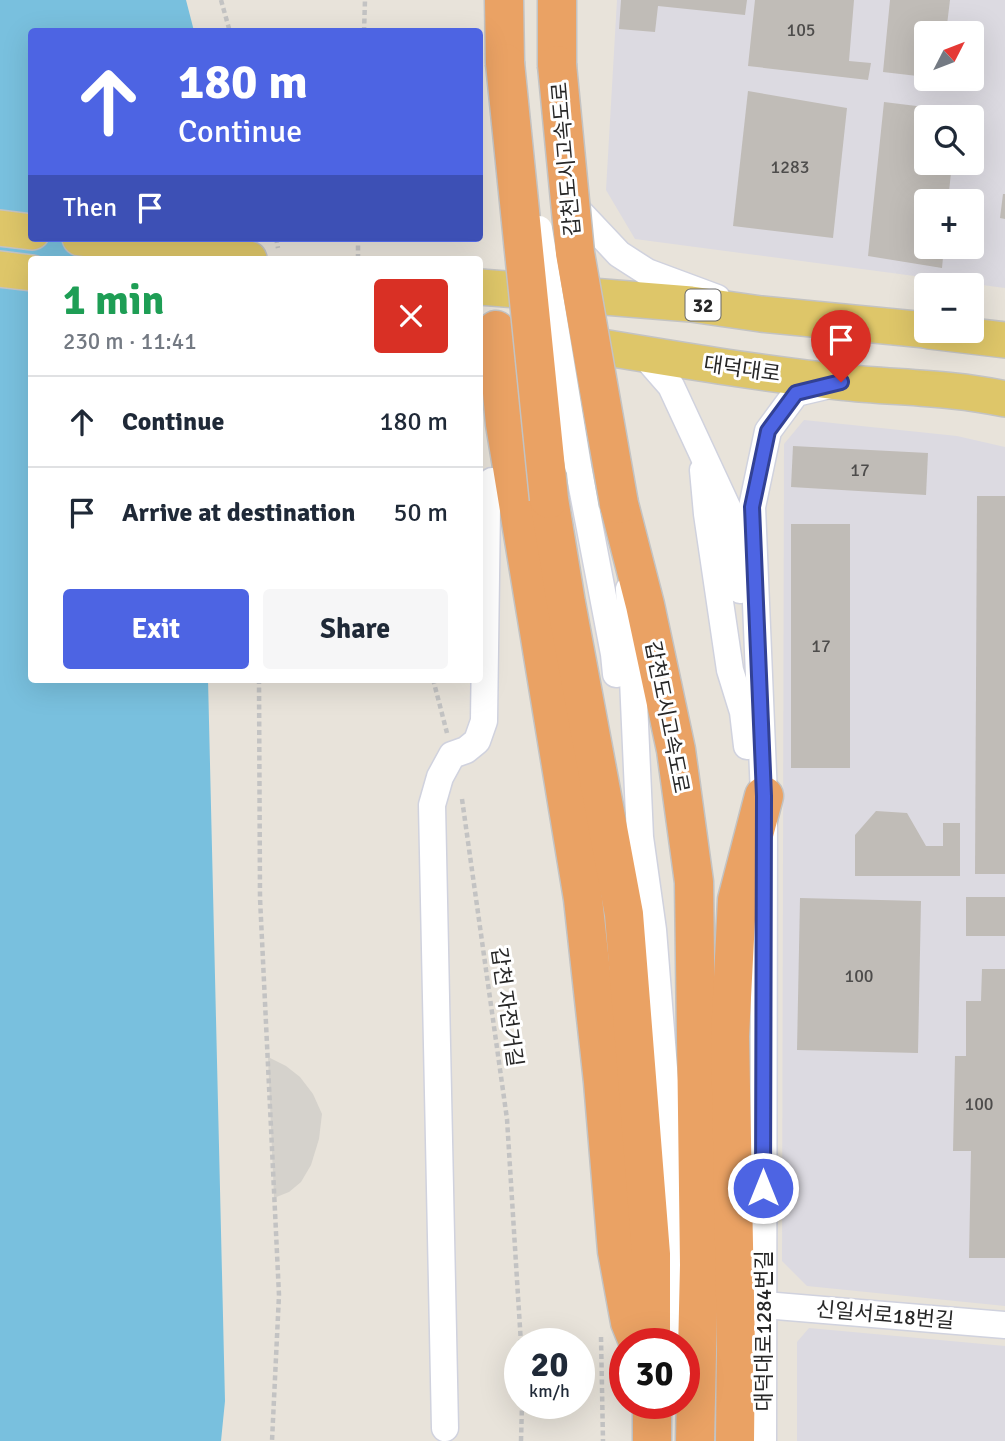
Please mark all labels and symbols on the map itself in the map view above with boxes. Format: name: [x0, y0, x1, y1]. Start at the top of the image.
house number: 105: [786, 19, 816, 41]
north arrow: [914, 21, 984, 91]
street label: 갑천도시고속도로: [546, 81, 586, 237]
house number: 1283: [771, 156, 809, 178]
road number: 32: [686, 290, 720, 320]
pin: [811, 310, 871, 382]
street label: 대덕대로: [702, 351, 782, 387]
house number: 17: [850, 459, 870, 481]
house number: 17: [811, 635, 831, 657]
street label: 갑천도시고속도로: [639, 639, 695, 795]
street label: 갑천 자전거길: [486, 946, 528, 1068]
house number: 100: [844, 965, 874, 987]
house number: 100: [964, 1093, 994, 1115]
position arrow: [726, 1151, 800, 1225]
street label: 대덕대로1284번길: [751, 1250, 777, 1412]
street label: 신일서로18번길: [815, 1296, 955, 1334]
speed limit sign: 30: [609, 1328, 700, 1419]

